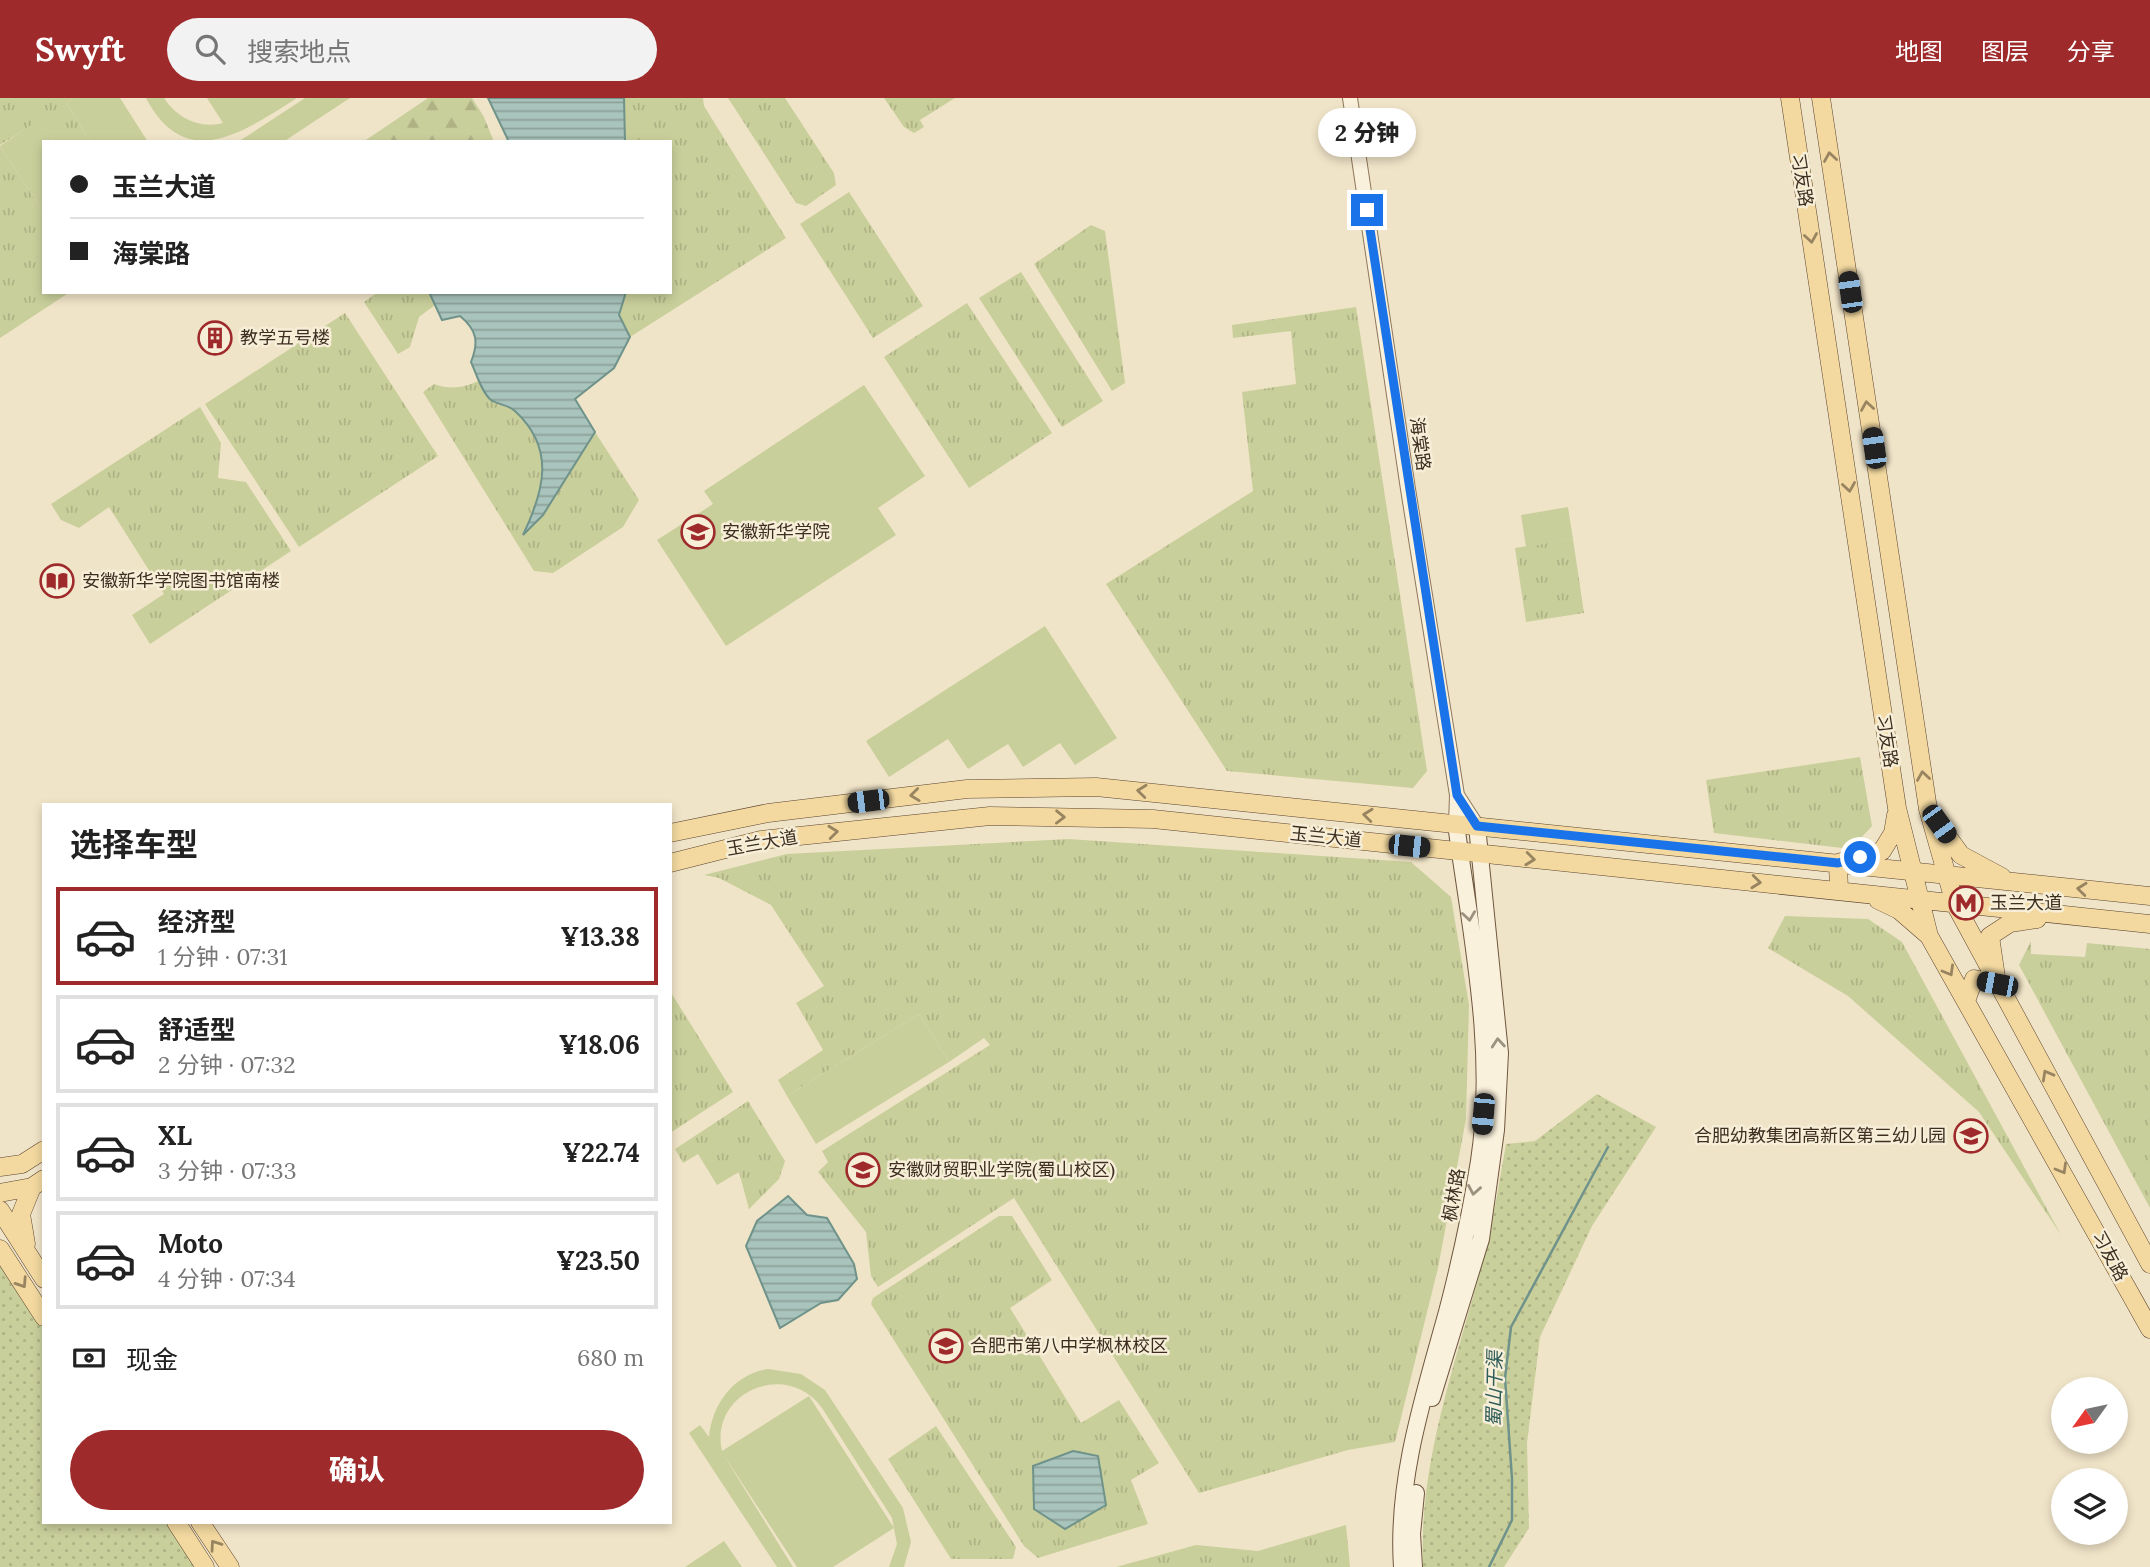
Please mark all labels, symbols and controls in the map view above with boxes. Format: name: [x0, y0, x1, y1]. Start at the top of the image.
search box: [167, 18, 657, 81]
text: Swyft: [35, 28, 125, 70]
icon: search: [191, 30, 229, 68]
text: 搜索地点: [247, 35, 351, 68]
text: 地图: [1895, 36, 1943, 67]
text: 图层: [1981, 36, 2029, 67]
text: 分享: [2067, 36, 2115, 67]
callout: 2 分钟: [1318, 108, 1416, 158]
text: 2 分钟: [1335, 118, 1399, 147]
street label: 习友路: [1787, 151, 1818, 208]
one-way arrow: [1823, 151, 1838, 163]
text: 玉兰大道: [112, 170, 216, 203]
route end: [1351, 194, 1383, 226]
one-way arrow: [1803, 232, 1818, 244]
text: 海棠路: [112, 237, 190, 270]
car: [1837, 270, 1864, 314]
building icon: 教学五号楼: [196, 319, 234, 357]
place label: 教学五号楼: [240, 326, 330, 349]
one-way arrow: [1860, 400, 1875, 412]
street label: 海棠路: [1405, 416, 1436, 472]
car: [1861, 426, 1888, 470]
one-way arrow: [1841, 481, 1856, 493]
school or university icon: 安徽新华学院: [679, 513, 717, 551]
place label: 安徽新华学院: [722, 520, 830, 543]
library icon: 安徽新华学院图书馆南楼: [38, 562, 76, 600]
place label: 安徽新华学院图书馆南楼: [82, 569, 280, 592]
street label: 习友路: [1872, 712, 1903, 769]
one-way arrow: [1916, 770, 1931, 782]
one-way arrow: [1136, 784, 1148, 799]
car: [846, 788, 891, 814]
one-way arrow: [909, 788, 921, 803]
car: [1919, 801, 1960, 847]
one-way arrow: [1363, 807, 1374, 822]
one-way arrow: [1055, 809, 1066, 825]
street label: 玉兰大道: [1289, 821, 1363, 852]
text: 选择车型: [70, 824, 198, 865]
street label: 玉兰大道: [724, 825, 799, 860]
one-way arrow: [827, 825, 839, 840]
car: [1388, 833, 1431, 859]
route start: [1844, 841, 1876, 873]
one-way arrow: [1524, 851, 1536, 866]
one-way arrow: [1751, 875, 1762, 890]
one-way arrow: [2076, 881, 2088, 896]
metro station icon: 玉兰大道: [1947, 884, 1985, 922]
place label: 玉兰大道: [1990, 891, 2062, 914]
icon: car: [74, 905, 137, 968]
text: 经济型: [158, 905, 236, 938]
one-way arrow: [1461, 910, 1476, 921]
text: ¥13.38: [561, 920, 640, 953]
text: 1 分钟 · 07:31: [158, 942, 288, 971]
one-way arrow: [1941, 964, 1954, 977]
car: [1975, 970, 2020, 998]
icon: car: [74, 1013, 137, 1076]
text: 舒适型: [158, 1013, 236, 1046]
text: ¥18.06: [559, 1028, 640, 1061]
one-way arrow: [1491, 1038, 1506, 1049]
text: 2 分钟 · 07:32: [158, 1050, 296, 1079]
one-way arrow: [2042, 1069, 2055, 1082]
car: [1471, 1092, 1496, 1136]
school or university icon: 合肥幼教集团高新区第三幼儿园: [1952, 1117, 1990, 1155]
text: XL: [158, 1119, 192, 1152]
icon: car: [74, 1121, 137, 1184]
place label: 合肥幼教集团高新区第三幼儿园: [1694, 1124, 1946, 1147]
text: ¥22.74: [562, 1136, 640, 1169]
school or university icon: 安徽财贸职业学院(蜀山校区): [844, 1151, 882, 1189]
text: 3 分钟 · 07:33: [158, 1156, 296, 1185]
place label: 安徽财贸职业学院(蜀山校区): [888, 1158, 1115, 1181]
one-way arrow: [2054, 1162, 2067, 1174]
street label: 枫林路: [1437, 1166, 1470, 1223]
one-way arrow: [1467, 1184, 1482, 1196]
text: Moto: [158, 1227, 223, 1260]
street label: 习友路: [2087, 1227, 2134, 1285]
icon: car: [74, 1229, 137, 1292]
text: ¥23.50: [556, 1244, 640, 1277]
text: 4 分钟 · 07:34: [158, 1264, 296, 1293]
one-way arrow: [13, 1276, 26, 1289]
school or university icon: 合肥市第八中学枫林校区: [927, 1327, 965, 1365]
place label: 合肥市第八中学枫林校区: [970, 1334, 1168, 1357]
icon: cash: [70, 1339, 108, 1377]
text: 现金: [126, 1343, 178, 1376]
text: 680 m: [577, 1343, 644, 1372]
water label: 蜀山干渠: [1481, 1348, 1507, 1427]
north arrow: [2051, 1377, 2128, 1454]
map controls: [2051, 1377, 2128, 1545]
button: 确认: [70, 1430, 644, 1510]
button: layers: [2051, 1468, 2128, 1545]
one-way arrow: [211, 1540, 223, 1553]

